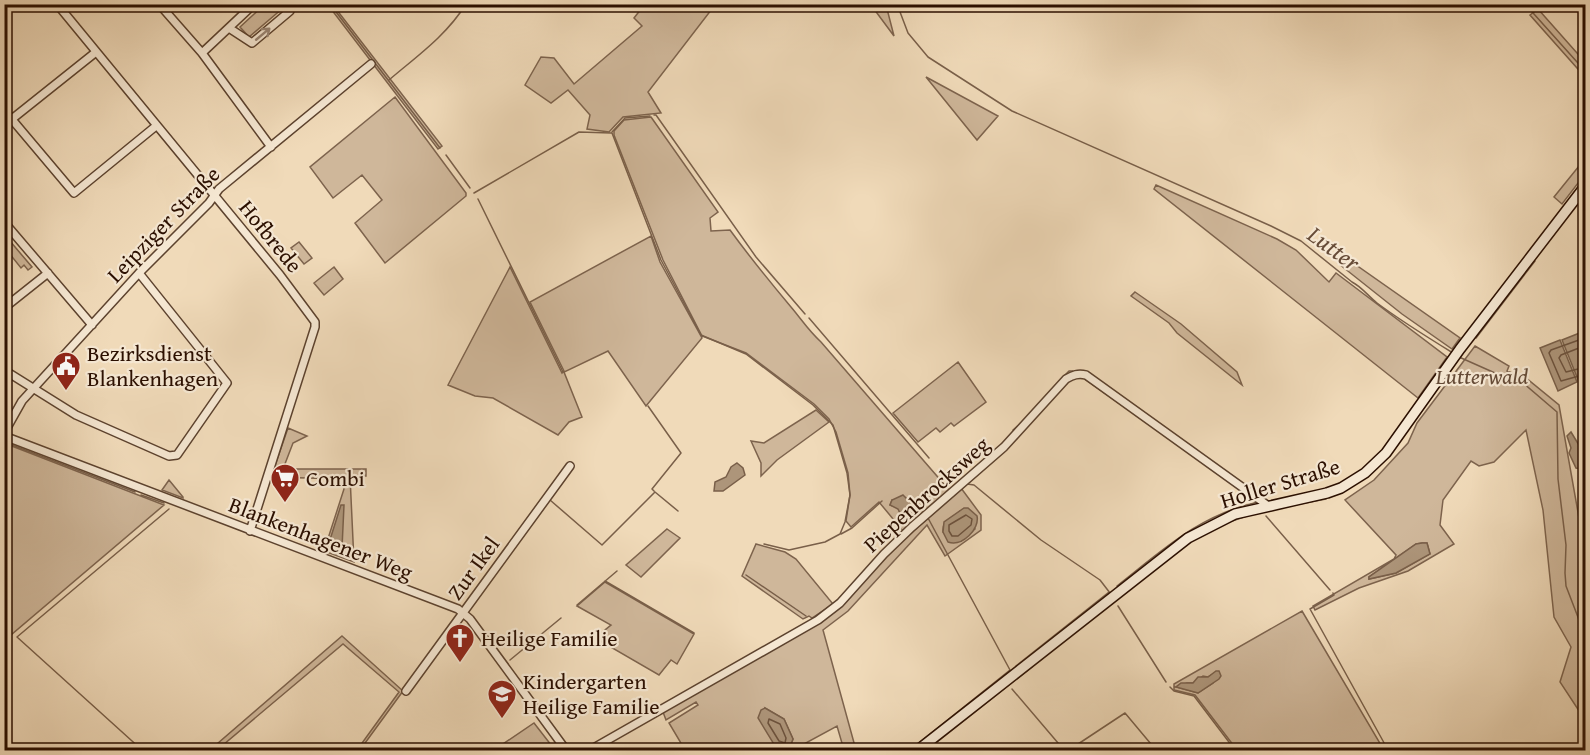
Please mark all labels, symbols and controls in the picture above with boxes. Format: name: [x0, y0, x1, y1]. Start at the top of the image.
one-way arrow: [255, 27, 270, 41]
street label: Leipziger Straße: [99, 159, 227, 289]
street label: Hofbrede: [232, 193, 310, 279]
water label: Lutter: [1300, 216, 1368, 280]
place label: Bezirksdienst Blankenhagen: [87, 337, 219, 394]
public building icon: Bezirksdienst Blankenhagen: [50, 350, 82, 392]
park label: Lutterwald: [1435, 360, 1529, 392]
street label: Piepenbrocksweg: [856, 429, 996, 559]
street label: Holler Straße: [1216, 450, 1344, 516]
supermarket icon: Combi: [269, 462, 301, 504]
place label: Combi: [306, 462, 365, 494]
street label: Blankenhagener Weg: [224, 488, 418, 588]
street label: Zur Ikel: [439, 530, 507, 606]
church icon: Heilige Familie: [444, 622, 476, 664]
place label: Heilige Familie: [481, 622, 618, 654]
place label: Kindergarten Heilige Familie: [523, 665, 660, 722]
school or university icon: Kindergarten Heilige Familie: [486, 678, 518, 720]

